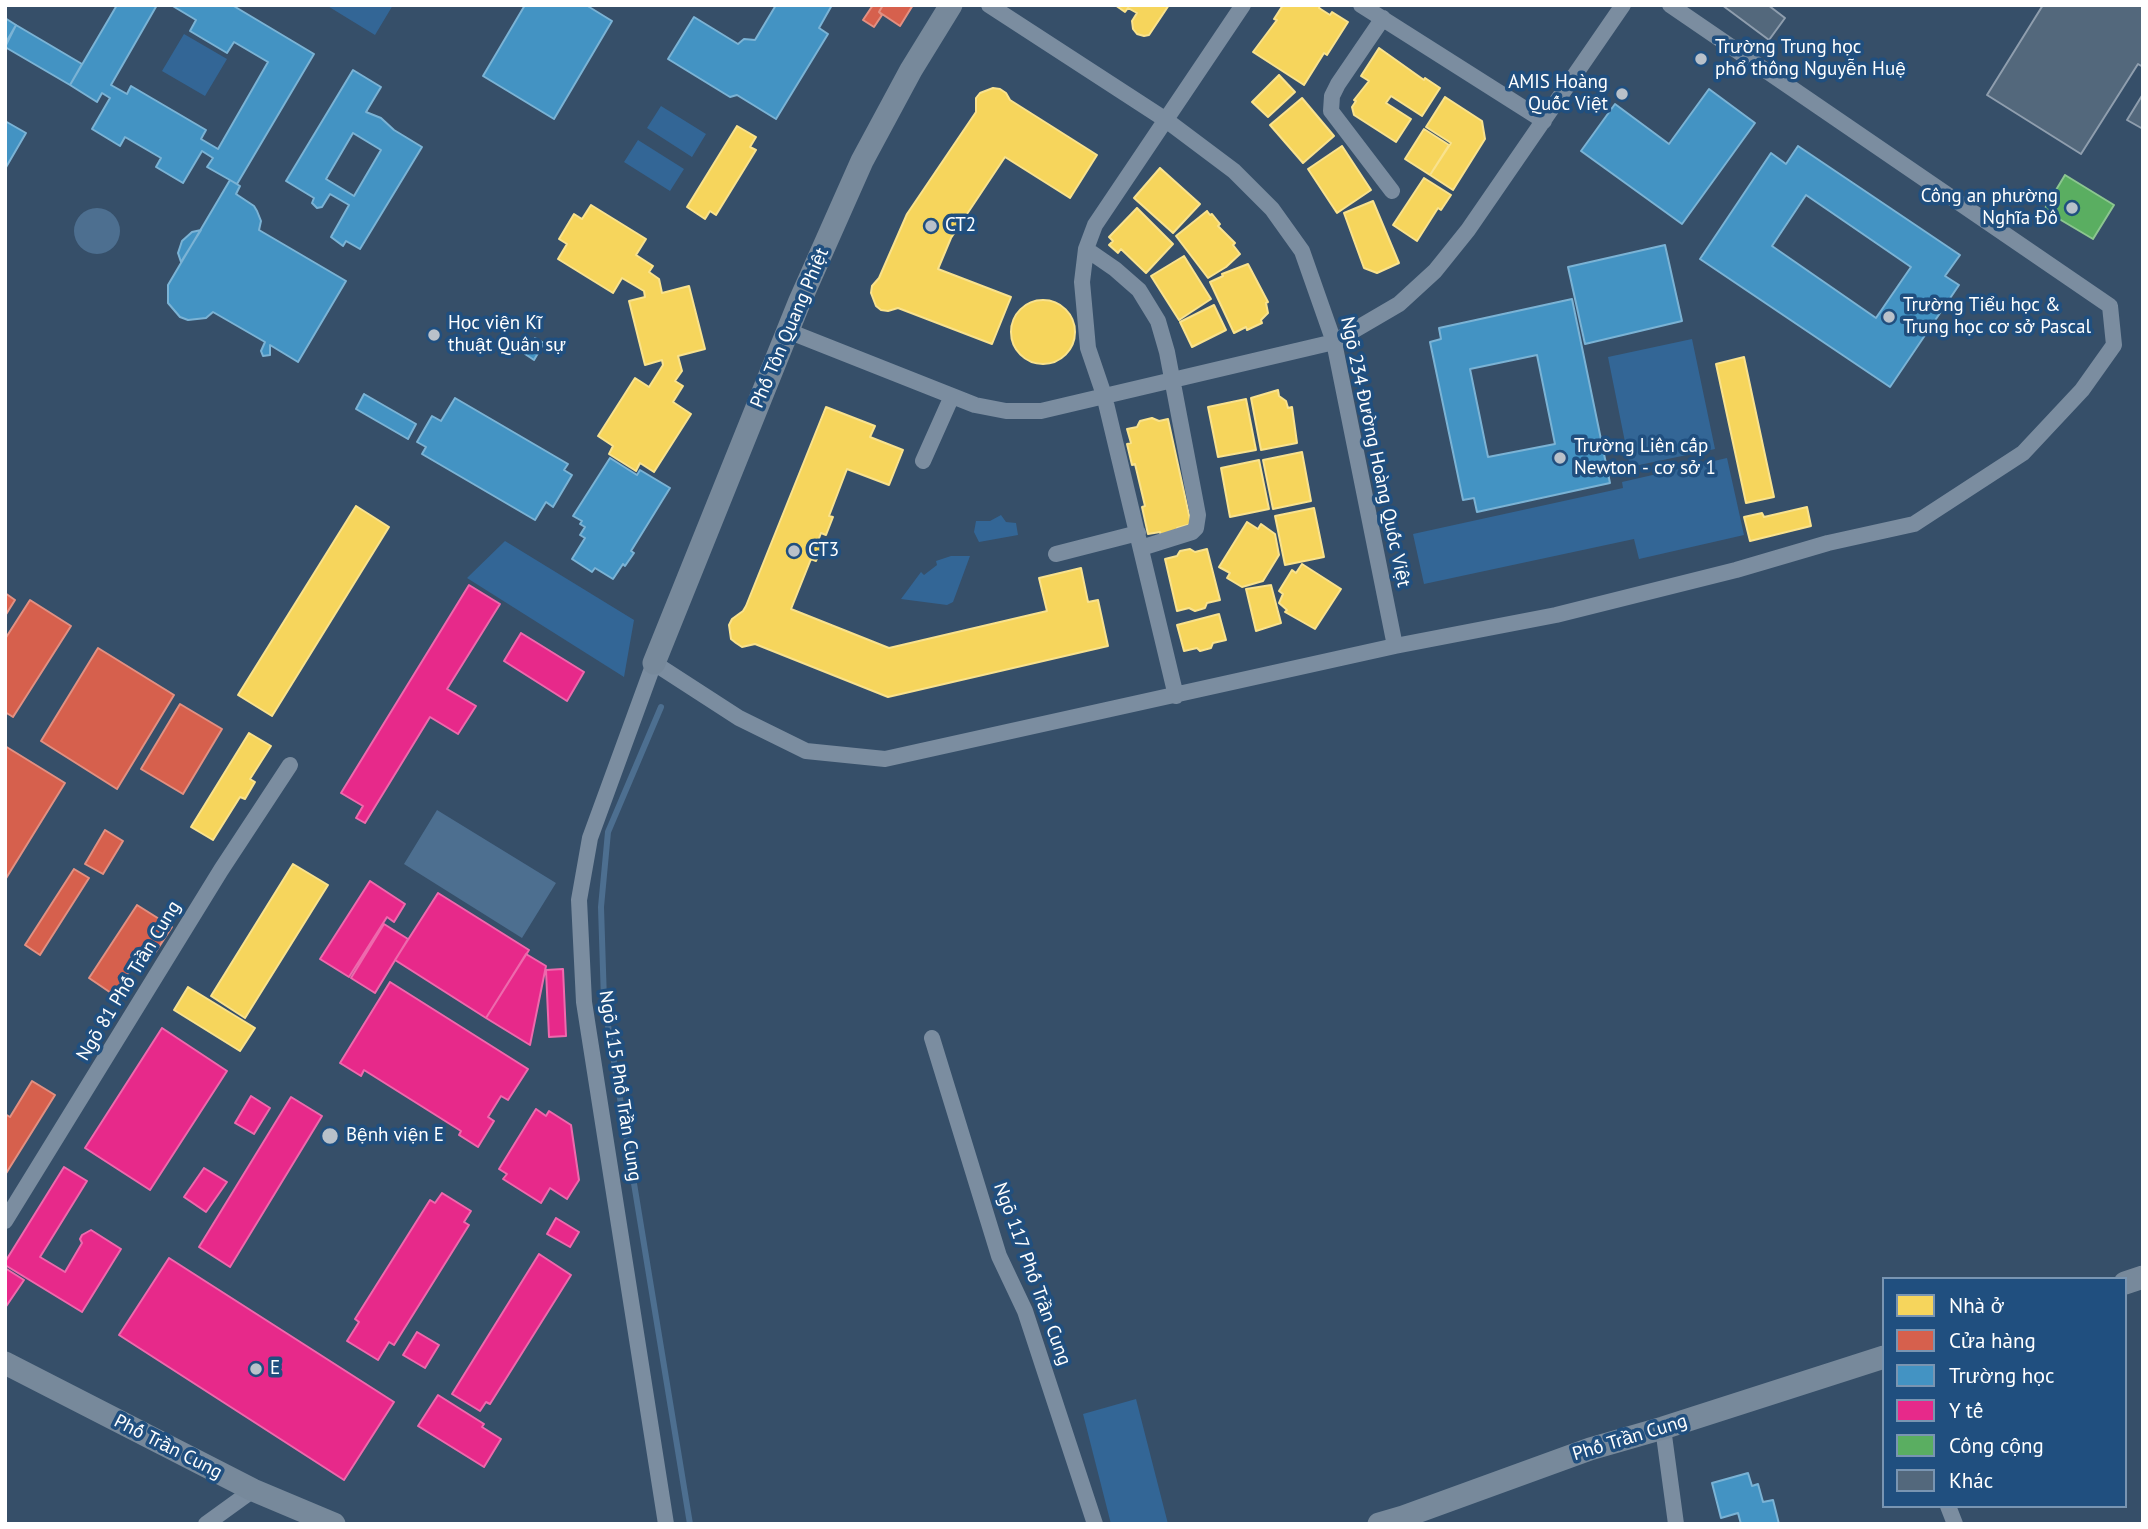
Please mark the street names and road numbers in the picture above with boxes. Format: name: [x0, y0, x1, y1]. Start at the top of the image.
street label: Phố Tôn Quang Phiệt: [746, 244, 834, 412]
street label: Ngõ 234 Đường Hoàng Quốc Việt: [1335, 315, 1415, 589]
street label: Ngõ 81 Phố Trần Cung: [72, 897, 186, 1065]
street label: Ngõ 115 Phố Trần Cung: [594, 989, 646, 1183]
street label: Ngõ 117 Phố Trần Cung: [988, 1179, 1076, 1369]
street label: Phố Trần Cung: [110, 1410, 226, 1484]
street label: Phố Trần Cung: [1570, 1410, 1690, 1466]

